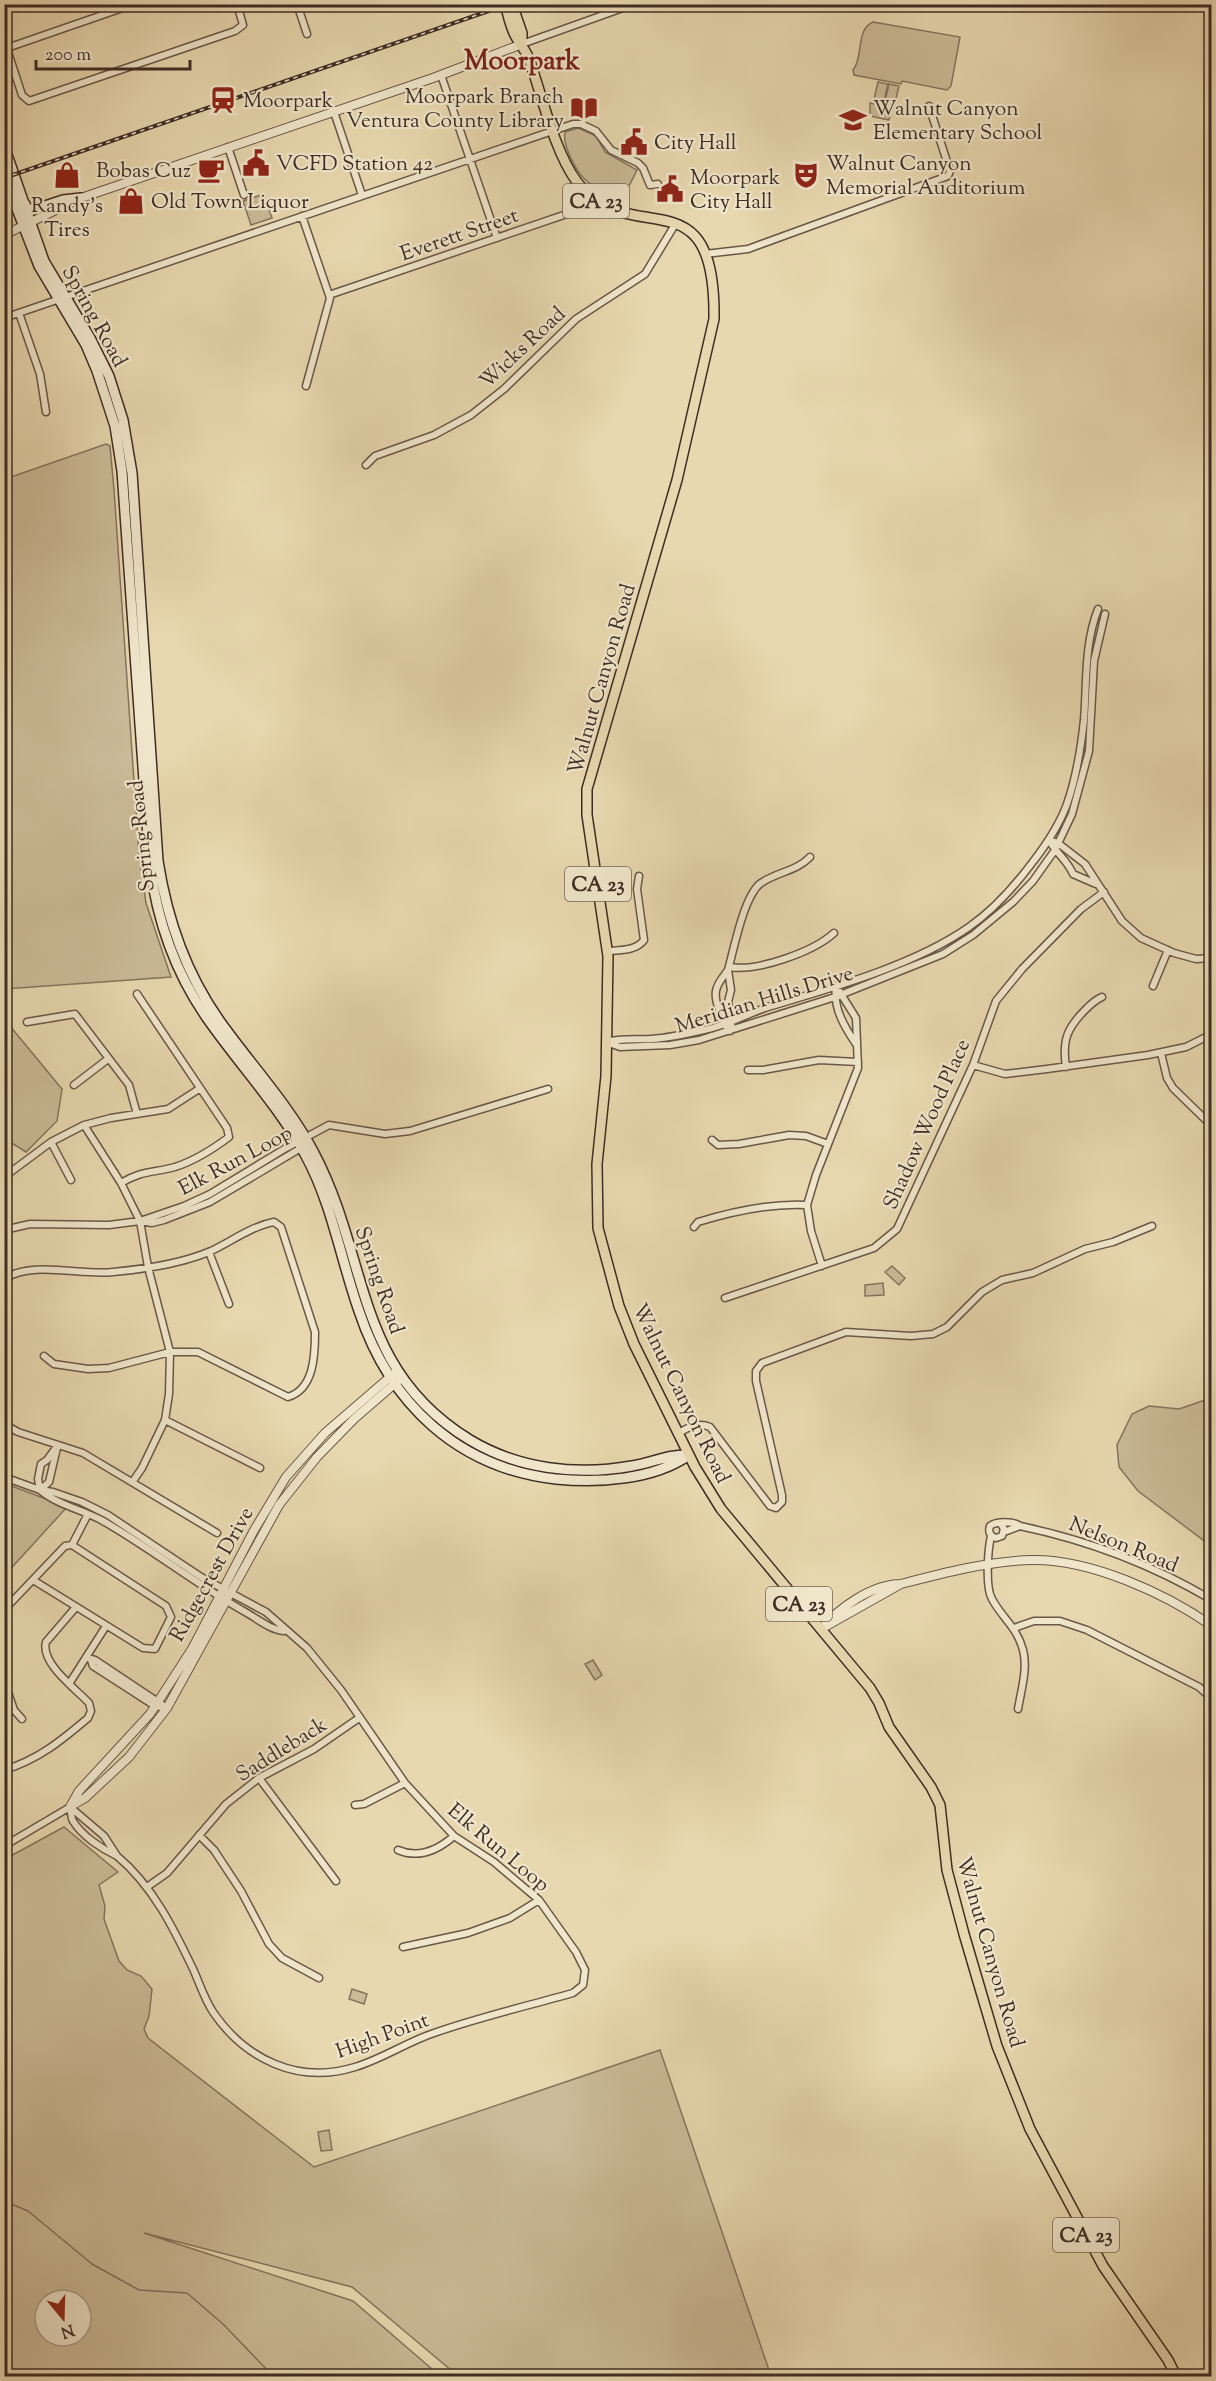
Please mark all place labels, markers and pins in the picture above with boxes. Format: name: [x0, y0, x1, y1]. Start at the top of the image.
place label: Moorpark Branch Ventura County Library: [346, 83, 565, 137]
station icon: Moorpark: [208, 85, 238, 115]
place label: Moorpark: [243, 87, 334, 117]
library icon: Moorpark Branch Ventura County Library: [569, 93, 599, 123]
place label: Walnut Canyon Elementary School: [873, 95, 1043, 149]
school or university icon: Walnut Canyon Elementary School: [838, 105, 868, 135]
public building icon: City Hall: [619, 127, 649, 157]
place label: City Hall: [654, 129, 737, 159]
public building icon: VCFD Station 42: [241, 148, 271, 178]
place label: VCFD Station 42: [276, 150, 433, 180]
place label: Walnut Canyon Memorial Auditorium: [826, 150, 1025, 204]
cafe icon: Bobas Cuz: [196, 155, 226, 185]
place label: Bobas Cuz: [96, 157, 191, 187]
shop icon: Randy's Tires: [52, 160, 82, 190]
theatre icon: Walnut Canyon Memorial Auditorium: [791, 160, 821, 190]
place label: Moorpark City Hall: [690, 164, 781, 218]
public building icon: Moorpark City Hall: [655, 174, 685, 204]
shop icon: Old Town Liquor: [116, 186, 146, 216]
place label: Old Town Liquor: [151, 188, 309, 218]
place label: Randy's Tires: [31, 192, 103, 246]

